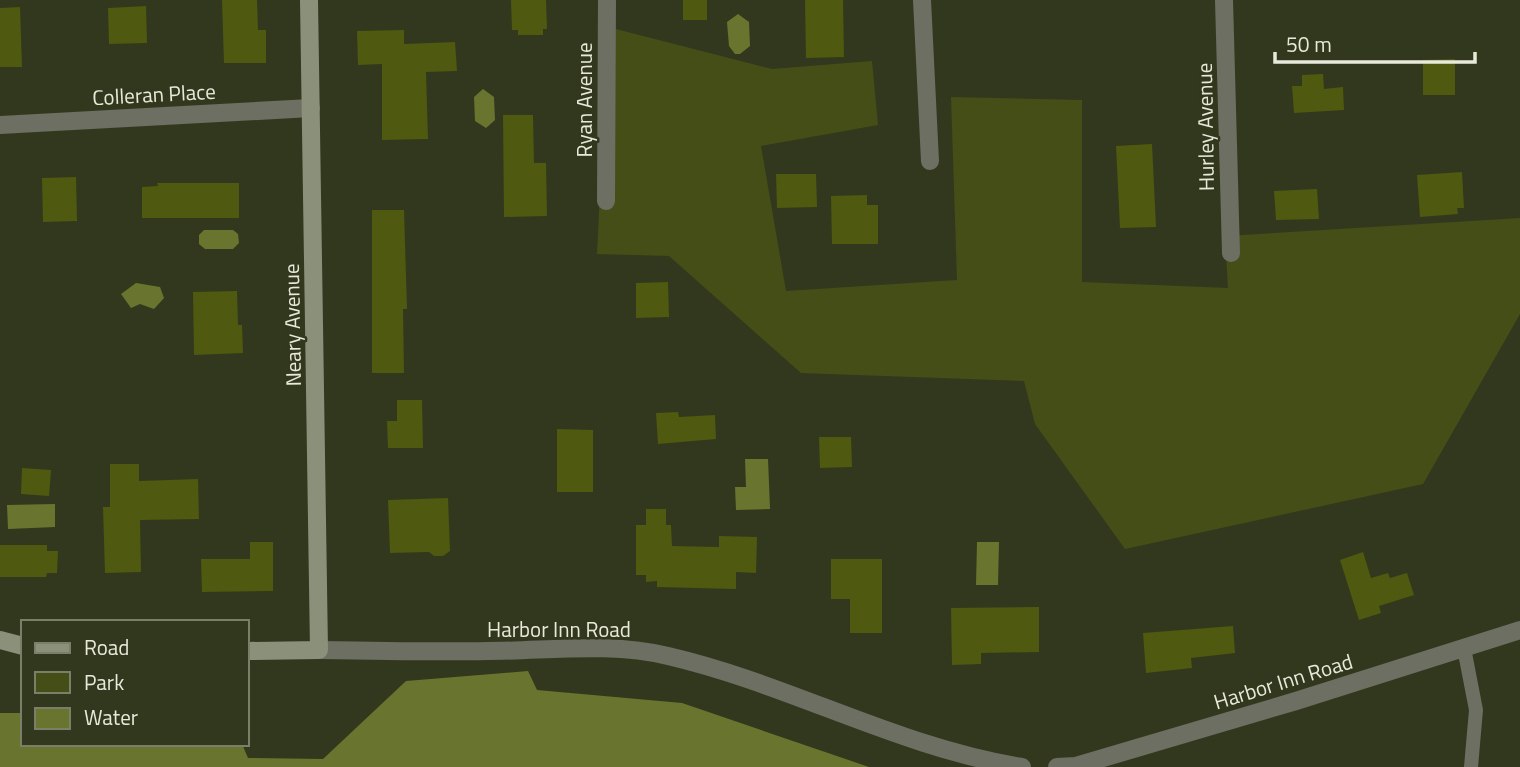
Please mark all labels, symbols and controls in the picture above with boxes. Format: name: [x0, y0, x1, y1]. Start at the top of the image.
scale bar: [1275, 21, 1474, 65]
text: 50 m: [1286, 28, 1332, 60]
street label: Ryan Avenue: [568, 43, 600, 158]
street label: Hurley Avenue: [1188, 63, 1222, 191]
street label: Colleran Place: [91, 75, 217, 113]
street label: Neary Avenue: [275, 263, 309, 387]
street label: Harbor Inn Road: [487, 613, 631, 645]
legend: [21, 620, 248, 746]
text: Road: [84, 631, 129, 663]
street label: Harbor Inn Road: [1210, 645, 1356, 717]
text: Park: [84, 666, 124, 698]
text: Water: [84, 701, 138, 733]

